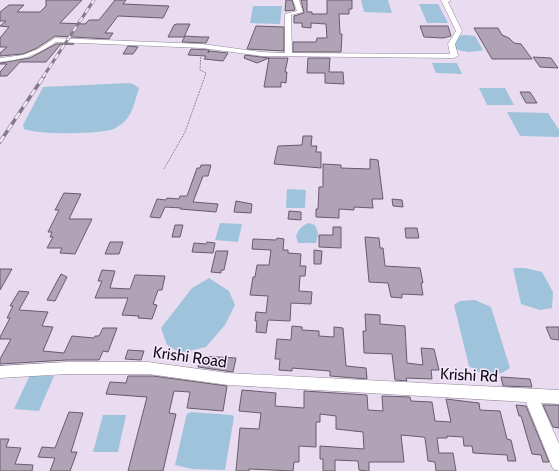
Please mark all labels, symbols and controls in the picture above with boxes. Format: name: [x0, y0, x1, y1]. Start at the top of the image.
street label: Krishi Road: [152, 342, 228, 372]
street label: Krishi Rd: [440, 364, 498, 386]

